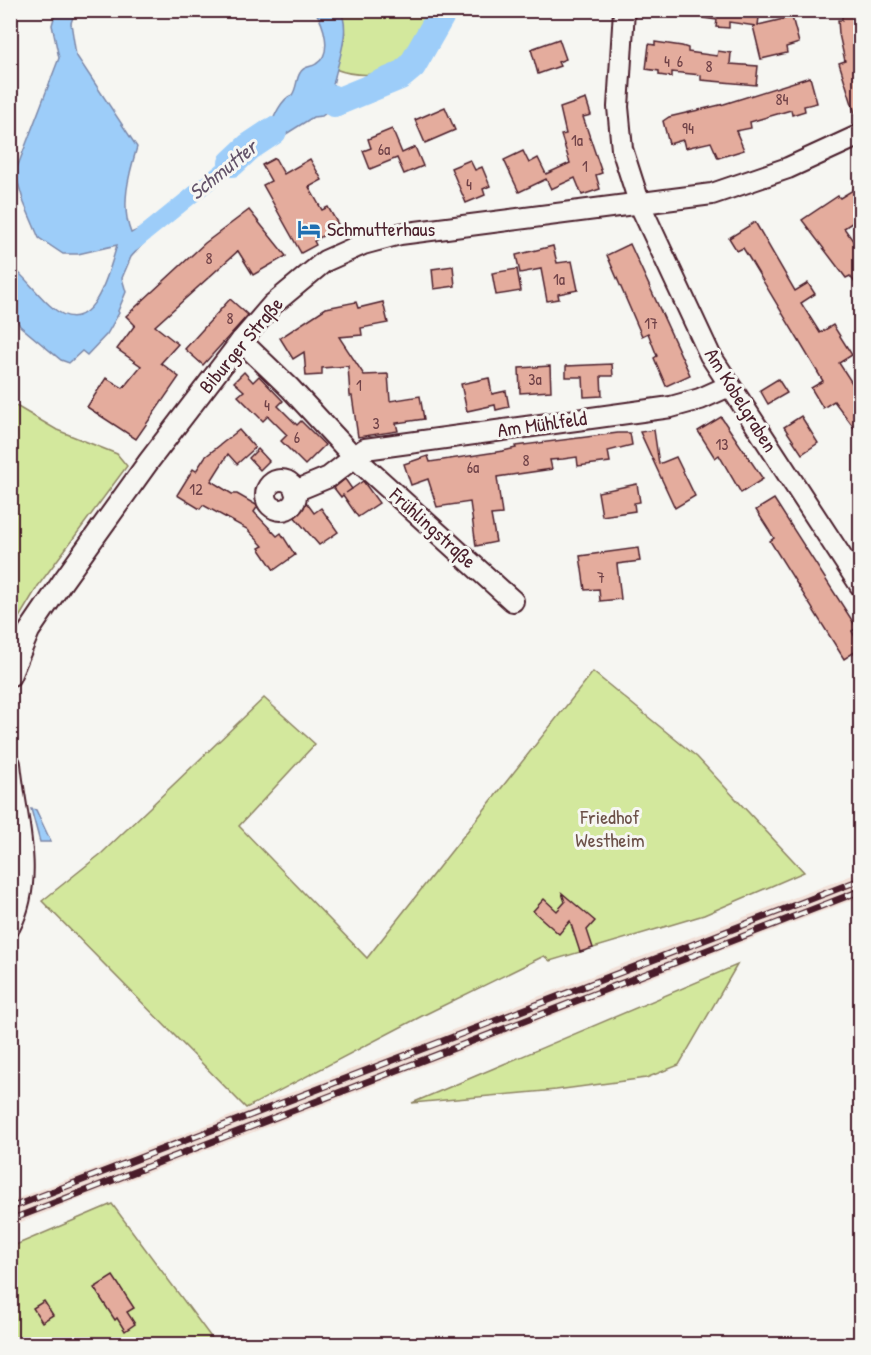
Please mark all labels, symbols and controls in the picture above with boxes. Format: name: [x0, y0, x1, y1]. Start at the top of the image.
house number: 4: [664, 50, 670, 72]
house number: 6: [677, 50, 683, 72]
house number: 8: [706, 55, 713, 77]
house number: 84: [776, 88, 788, 110]
house number: 94: [682, 117, 694, 139]
house number: 1a: [571, 129, 583, 151]
water label: Schmutter: [182, 131, 265, 206]
house number: 6a: [378, 138, 390, 160]
house number: 1: [582, 155, 588, 177]
house number: 4: [466, 173, 472, 195]
place label: Schmutterhaus: [327, 215, 436, 242]
hotel icon: Schmutterhaus: [296, 216, 322, 242]
house number: 8: [206, 247, 213, 269]
house number: 1a: [553, 268, 565, 290]
street label: Biburger Straße: [192, 291, 289, 399]
house number: 8: [227, 307, 234, 329]
house number: 17: [644, 312, 658, 334]
street label: Am Kobelgraben: [699, 343, 784, 457]
house number: 3a: [528, 368, 542, 390]
house number: 1: [356, 374, 362, 396]
house number: 4: [264, 394, 270, 416]
street label: Am Mühlfeld: [496, 404, 588, 443]
house number: 3: [372, 412, 380, 434]
house number: 6: [294, 426, 300, 448]
house number: 13: [716, 433, 728, 455]
house number: 8: [523, 449, 530, 471]
house number: 6a: [467, 456, 479, 478]
house number: 12: [189, 478, 203, 500]
street label: Frühlingstraße: [383, 481, 483, 574]
house number: 7: [597, 566, 605, 588]
park label: Friedhof Westheim: [575, 803, 645, 853]

